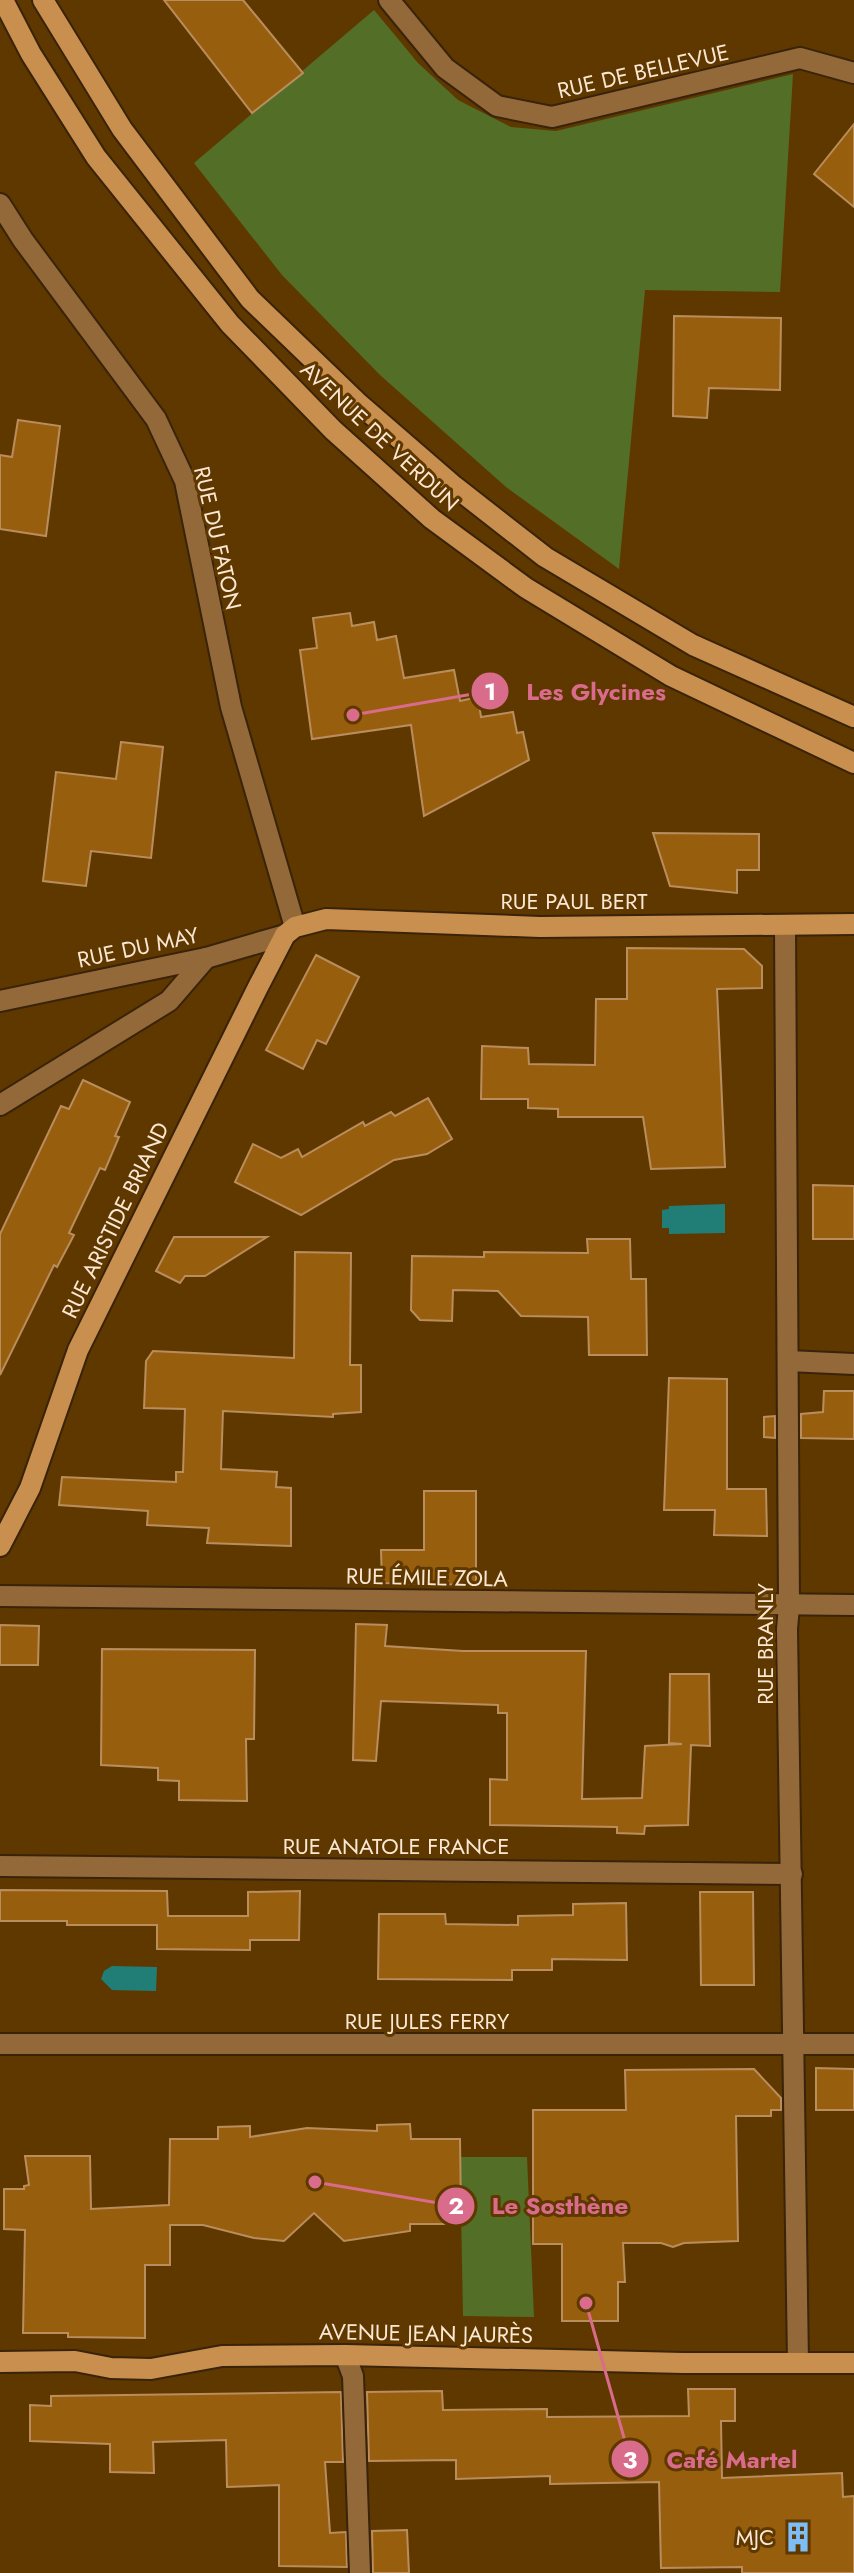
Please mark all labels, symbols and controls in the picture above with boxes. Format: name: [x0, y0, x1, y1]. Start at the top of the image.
street label: RUE DE BELLEVUE: [554, 36, 732, 106]
street label: AVENUE DE VERDUN: [293, 354, 467, 518]
street label: RUE DU FATON: [186, 463, 250, 613]
callout: Les Glycines: [470, 667, 682, 715]
text: 1: [484, 674, 496, 709]
text: Les Glycines: [526, 674, 666, 709]
street label: RUE PAUL BERT: [500, 885, 648, 917]
street label: RUE DU MAY: [74, 918, 202, 975]
street label: RUE ARISTIDE BRIAND: [54, 1116, 176, 1324]
street label: RUE ÉMILE ZOLA: [346, 1560, 509, 1594]
street label: RUE BRANLY: [749, 1583, 781, 1705]
street label: RUE ANATOLE FRANCE: [283, 1830, 509, 1862]
street label: RUE JULES FERRY: [345, 2005, 510, 2037]
callout: Le Sosthène: [436, 2182, 644, 2230]
text: 2: [448, 2188, 464, 2223]
text: Le Sosthène: [492, 2188, 628, 2223]
street label: AVENUE JEAN JAURÈS: [319, 2315, 533, 2351]
callout: Café Martel: [610, 2435, 813, 2483]
text: 3: [623, 2442, 638, 2477]
text: Café Martel: [666, 2442, 798, 2477]
building icon: MJC: [781, 2520, 815, 2554]
place label: MJC: [736, 2521, 774, 2553]

